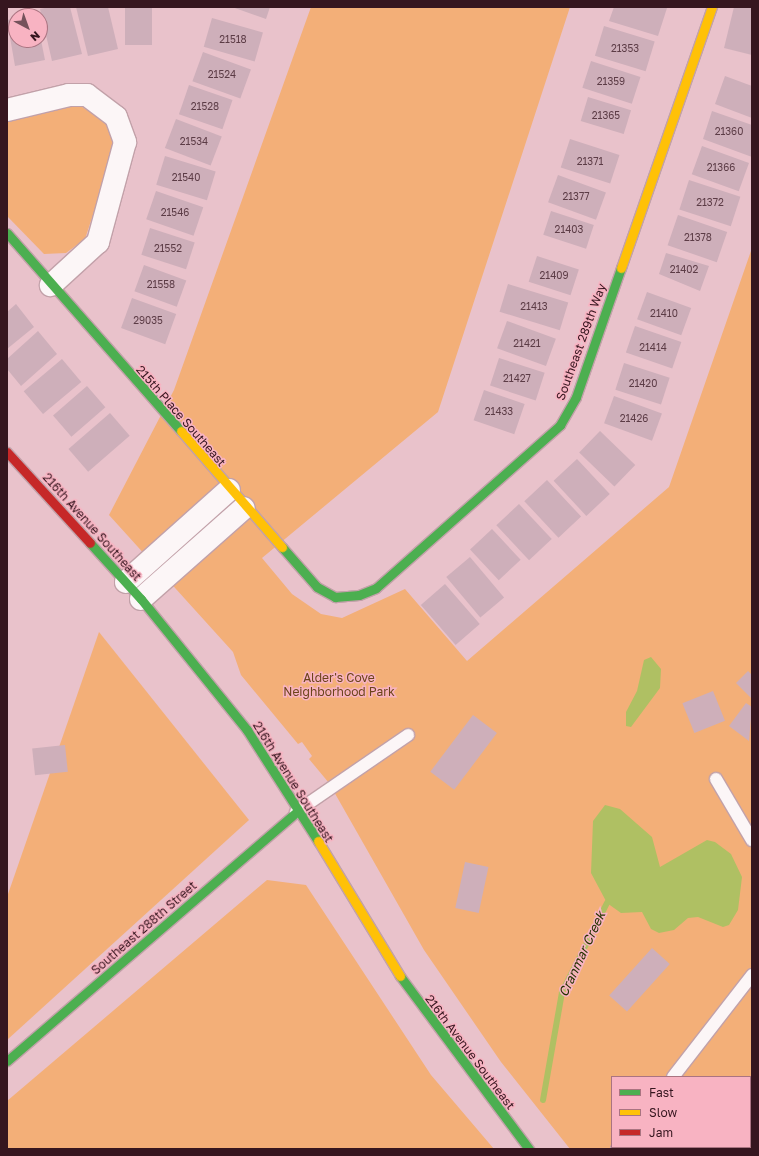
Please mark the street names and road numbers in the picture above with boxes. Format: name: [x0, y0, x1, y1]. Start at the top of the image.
street label: Southeast 289th Way: [553, 282, 609, 402]
street label: 215th Place Southeast: [133, 363, 229, 469]
street label: 216th Avenue Southeast: [40, 470, 144, 584]
street label: 216th Avenue Southeast: [250, 719, 336, 845]
street label: Southeast 288th Street: [89, 878, 199, 978]
street label: 216th Avenue Southeast: [422, 992, 518, 1112]

